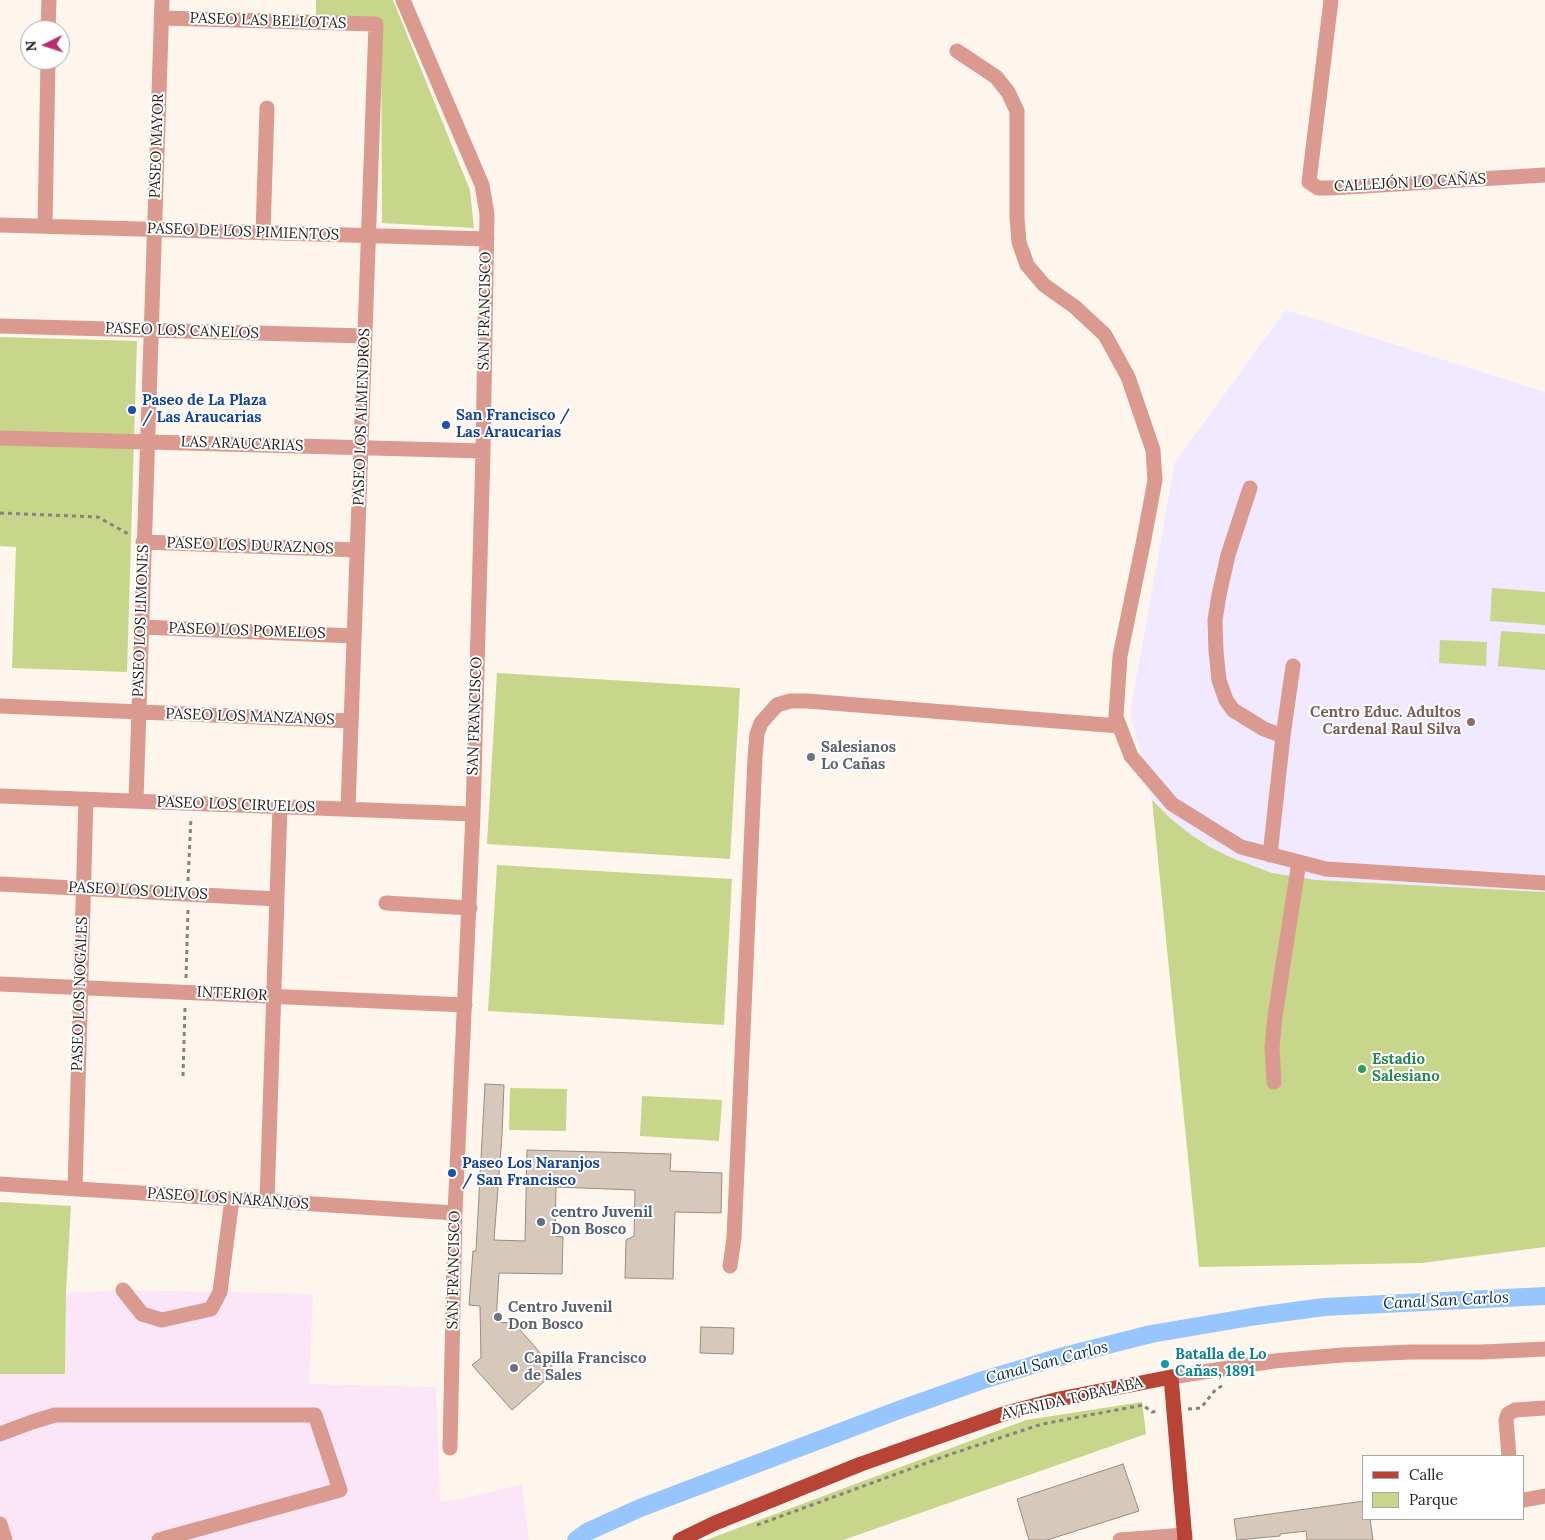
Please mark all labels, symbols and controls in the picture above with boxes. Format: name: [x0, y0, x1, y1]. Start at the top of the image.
street label: PASEO LAS BELLOTAS: [189, 9, 347, 33]
north arrow: [20, 20, 70, 70]
text: N: [22, 40, 40, 52]
street label: PASEO MAYOR: [146, 93, 168, 199]
street label: CALLEJÓN LO CAÑAS: [1333, 170, 1487, 196]
street label: PASEO DE LOS PIMIENTOS: [147, 220, 339, 244]
street label: SAN FRANCISCO: [475, 251, 495, 371]
street label: PASEO LOS CANELOS: [105, 319, 259, 343]
street label: PASEO LOS ALMENDROS: [350, 328, 374, 506]
place label: Paseo de La Plaza / Las Araucarias: [142, 392, 266, 427]
marker: Paseo de La Plaza / Las Araucarias: [126, 404, 138, 416]
place label: San Francisco / Las Araucarias: [456, 407, 570, 442]
marker: San Francisco / Las Araucarias: [440, 419, 452, 431]
street label: LAS ARAUCARIAS: [180, 433, 304, 455]
street label: PASEO LOS DURAZNOS: [166, 534, 334, 558]
street label: PASEO LOS LIMONES: [129, 544, 153, 698]
street label: PASEO LOS POMELOS: [168, 619, 326, 643]
street label: SAN FRANCISCO: [464, 656, 486, 776]
place label: Centro Educ. Adultos Cardenal Raul Silva: [1310, 704, 1461, 739]
street label: PASEO LOS MANZANOS: [165, 705, 335, 729]
marker: Centro Educ. Adultos Cardenal Raul Silva: [1465, 716, 1477, 728]
place label: Salesianos Lo Cañas: [821, 739, 896, 774]
marker: Salesianos Lo Cañas: [805, 751, 817, 763]
street label: PASEO LOS CIRUELOS: [156, 793, 316, 817]
street label: PASEO LOS OLIVOS: [68, 878, 208, 904]
street label: PASEO LOS NOGALES: [68, 916, 92, 1072]
street label: INTERIOR: [196, 983, 268, 1005]
place label: Estadio Salesiano: [1372, 1051, 1440, 1086]
marker: Estadio Salesiano: [1356, 1063, 1368, 1075]
place label: Paseo Los Naranjos / San Francisco: [462, 1155, 600, 1190]
marker: Paseo Los Naranjos / San Francisco: [446, 1167, 458, 1179]
street label: PASEO LOS NARANJOS: [147, 1184, 309, 1214]
place label: centro Juvenil Don Bosco: [551, 1204, 653, 1239]
street label: SAN FRANCISCO: [444, 1210, 464, 1330]
marker: centro Juvenil Don Bosco: [535, 1216, 547, 1228]
water label: Canal San Carlos: [1383, 1288, 1509, 1314]
place label: Centro Juvenil Don Bosco: [508, 1299, 612, 1334]
marker: Centro Juvenil Don Bosco: [492, 1311, 504, 1323]
water label: Canal San Carlos: [984, 1337, 1110, 1389]
place label: Batalla de Lo Cañas, 1891: [1175, 1346, 1266, 1381]
place label: Capilla Francisco de Sales: [524, 1350, 646, 1385]
marker: Batalla de Lo Cañas, 1891: [1159, 1358, 1171, 1370]
marker: Capilla Francisco de Sales: [508, 1362, 520, 1374]
street label: AVENIDA TOBALABA: [999, 1374, 1145, 1424]
legend: [1362, 1455, 1525, 1520]
text: Calle: [1409, 1465, 1444, 1484]
text: Parque: [1409, 1490, 1458, 1509]

